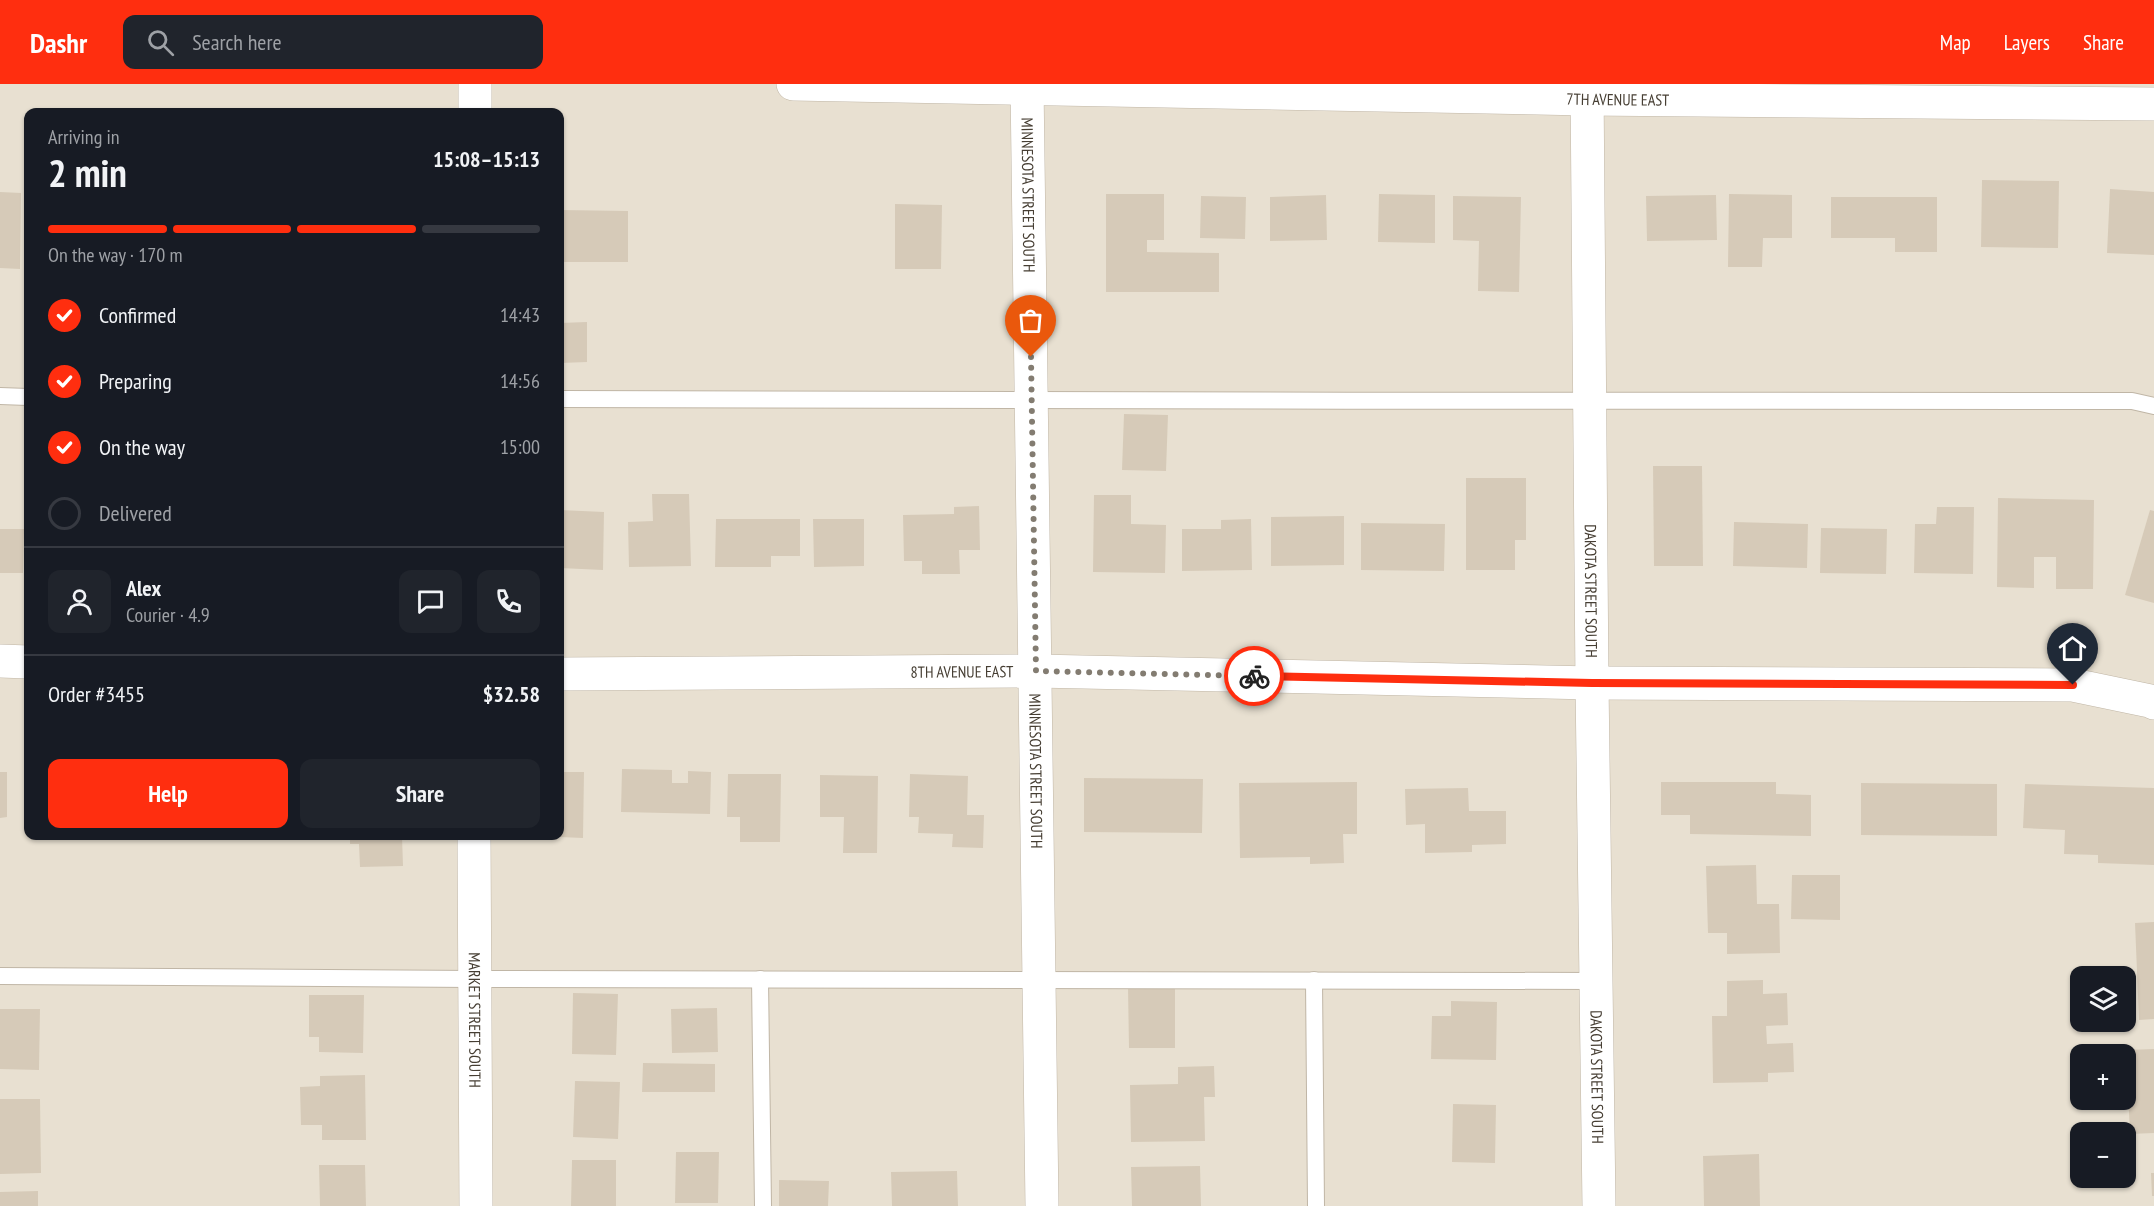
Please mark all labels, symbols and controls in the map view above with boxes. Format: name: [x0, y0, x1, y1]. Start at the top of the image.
search box: [123, 15, 543, 69]
text: Dashr: [30, 24, 87, 61]
icon: search: [144, 26, 177, 59]
text: Search here: [192, 28, 282, 56]
text: Map: [1940, 29, 1971, 56]
text: Layers: [2004, 29, 2050, 56]
text: Share: [2083, 29, 2124, 56]
street label: 7TH AVENUE EAST: [1566, 89, 1669, 110]
street label: MINNESOTA STREET SOUTH: [1017, 117, 1040, 273]
text: Arriving in: [48, 124, 120, 150]
text: 15:08–15:13: [433, 145, 540, 173]
text: 2 min: [48, 147, 127, 198]
text: On the way · 170 m: [48, 242, 183, 268]
pin: [1005, 295, 1056, 357]
icon: check: [48, 299, 81, 332]
text: Confirmed: [99, 301, 176, 329]
text: 14:43: [500, 302, 540, 328]
icon: bag: [1014, 304, 1047, 337]
icon: check: [48, 365, 81, 398]
text: Preparing: [99, 367, 172, 395]
text: 14:56: [500, 368, 540, 394]
icon: check: [48, 431, 81, 464]
text: On the way: [99, 433, 185, 461]
text: 15:00: [500, 434, 540, 460]
text: Delivered: [99, 499, 172, 527]
street label: DAKOTA STREET SOUTH: [1581, 524, 1602, 658]
button: person: [48, 570, 111, 633]
button: chat: [399, 570, 462, 633]
button: phone: [477, 570, 540, 633]
text: Alex: [126, 574, 161, 602]
text: Courier · 4.9: [126, 602, 210, 628]
pin: [2047, 623, 2098, 685]
icon: home: [2056, 632, 2089, 665]
courier: [1224, 646, 1284, 706]
icon: bike: [1238, 660, 1271, 693]
street label: 8TH AVENUE EAST: [911, 661, 1013, 682]
text: Order #3455: [48, 680, 145, 708]
text: $32.58: [483, 680, 540, 708]
street label: MINNESOTA STREET SOUTH: [1025, 693, 1047, 849]
button: Help: [48, 759, 288, 828]
button: Share: [300, 759, 540, 828]
street label: MARKET STREET SOUTH: [465, 952, 485, 1088]
map controls: [2070, 966, 2136, 1188]
button: layers: [2070, 966, 2136, 1032]
street label: DAKOTA STREET SOUTH: [1586, 1010, 1608, 1144]
button: +: [2070, 1044, 2136, 1110]
button: −: [2070, 1122, 2136, 1188]

